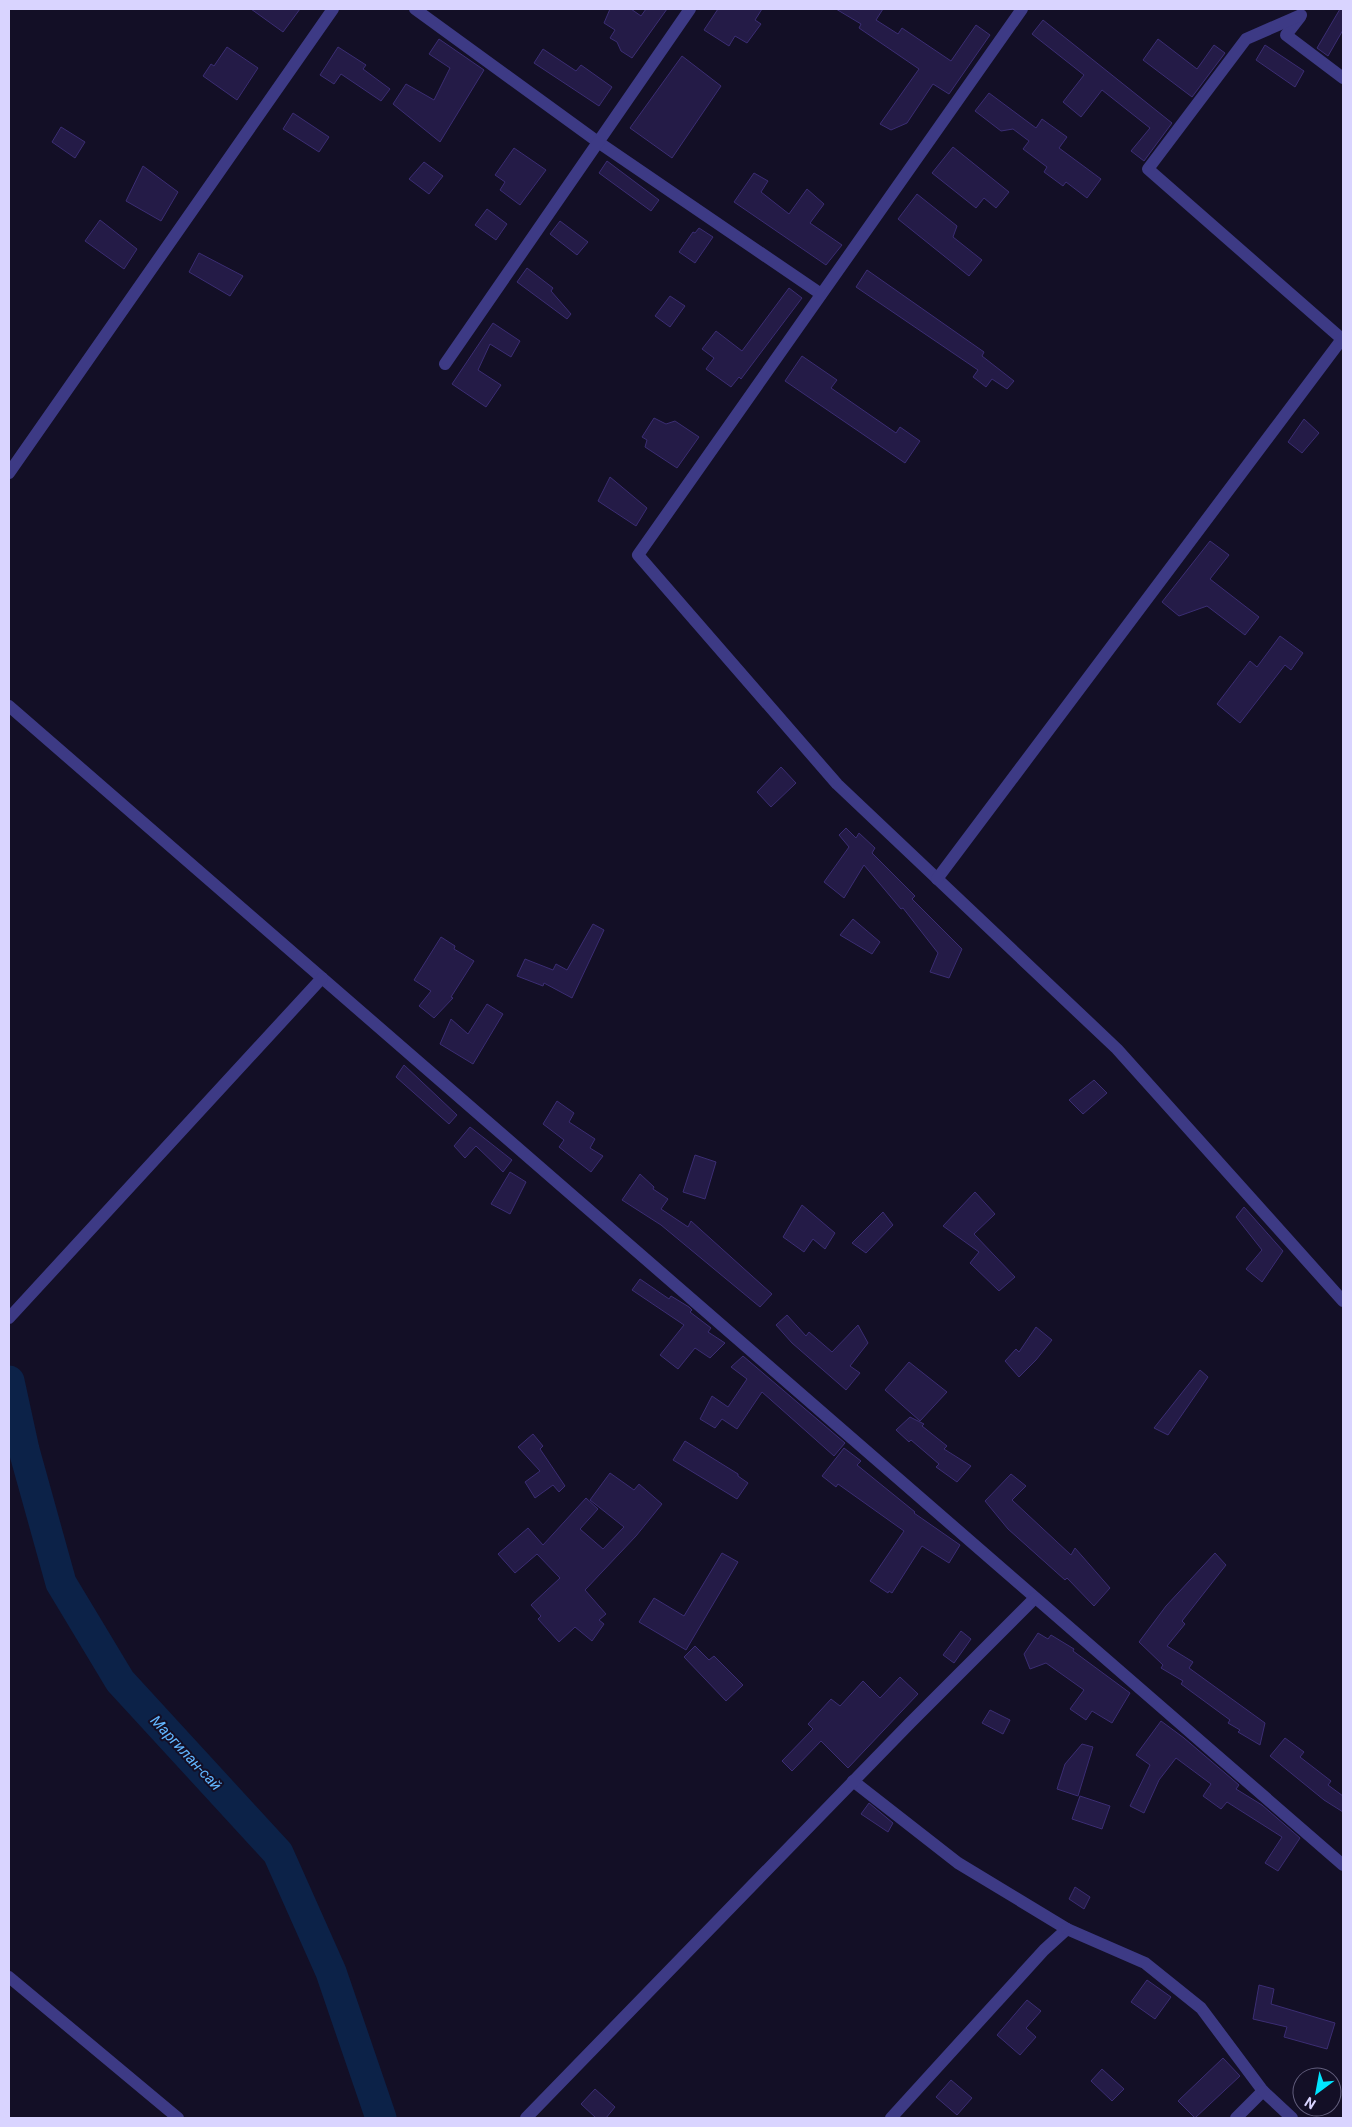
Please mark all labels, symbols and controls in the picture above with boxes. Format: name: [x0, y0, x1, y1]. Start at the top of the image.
water label: Маргилан-сай: [147, 1712, 225, 1794]
north arrow: [1292, 2067, 1342, 2117]
text: N: [1302, 2094, 1319, 2112]

